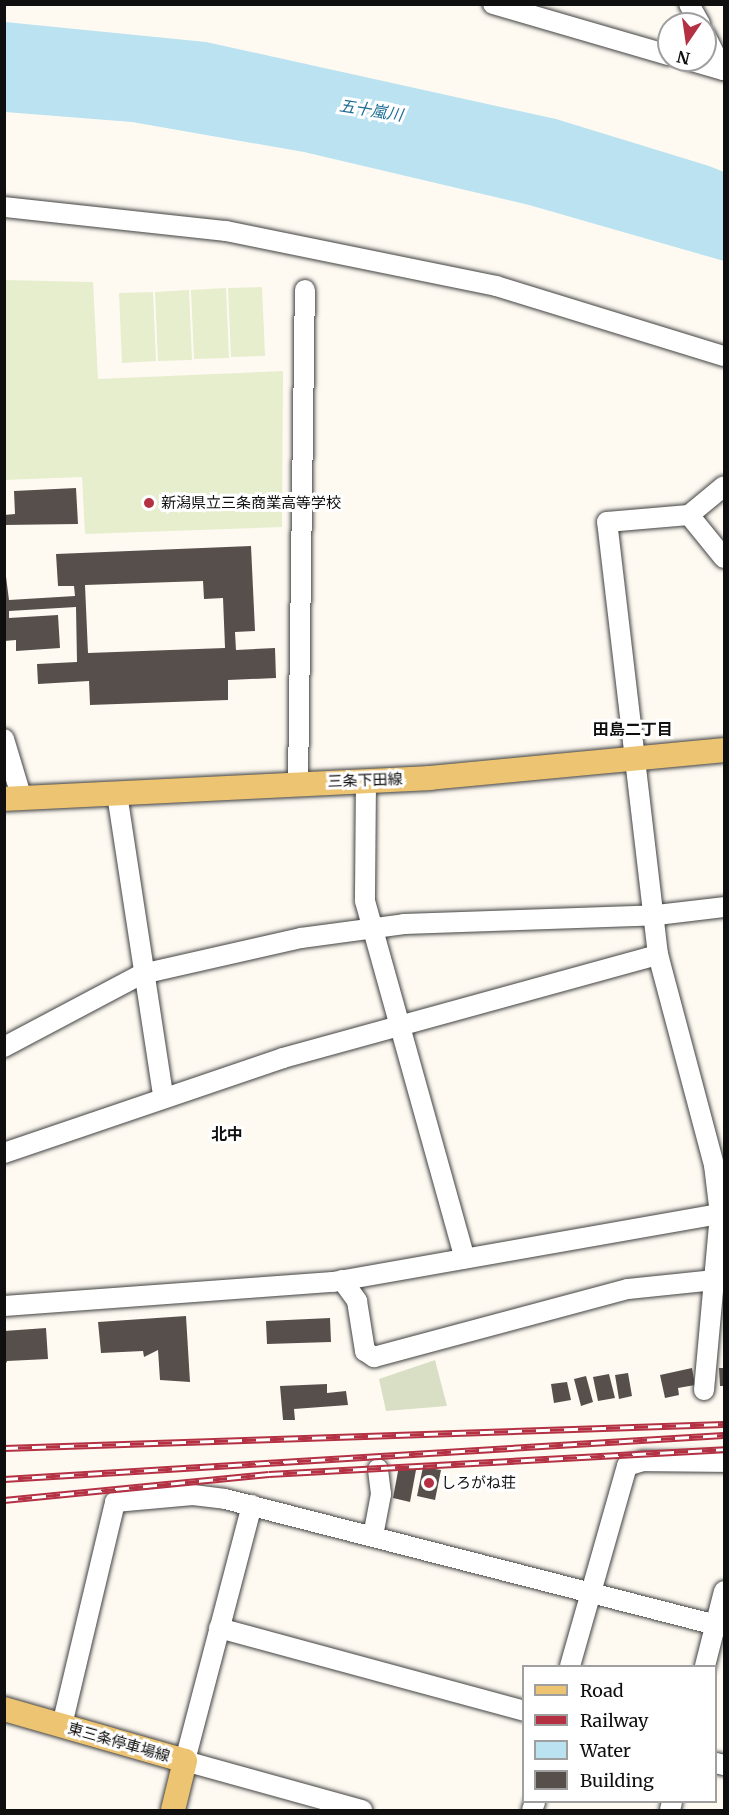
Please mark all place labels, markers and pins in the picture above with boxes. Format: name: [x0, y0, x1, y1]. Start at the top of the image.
place label: 新潟県立三条商業高等学校: [161, 494, 341, 512]
marker: 新潟県立三条商業高等学校: [142, 496, 156, 510]
place label: しろがね荘: [441, 1474, 516, 1492]
marker: しろがね荘: [422, 1476, 436, 1490]

